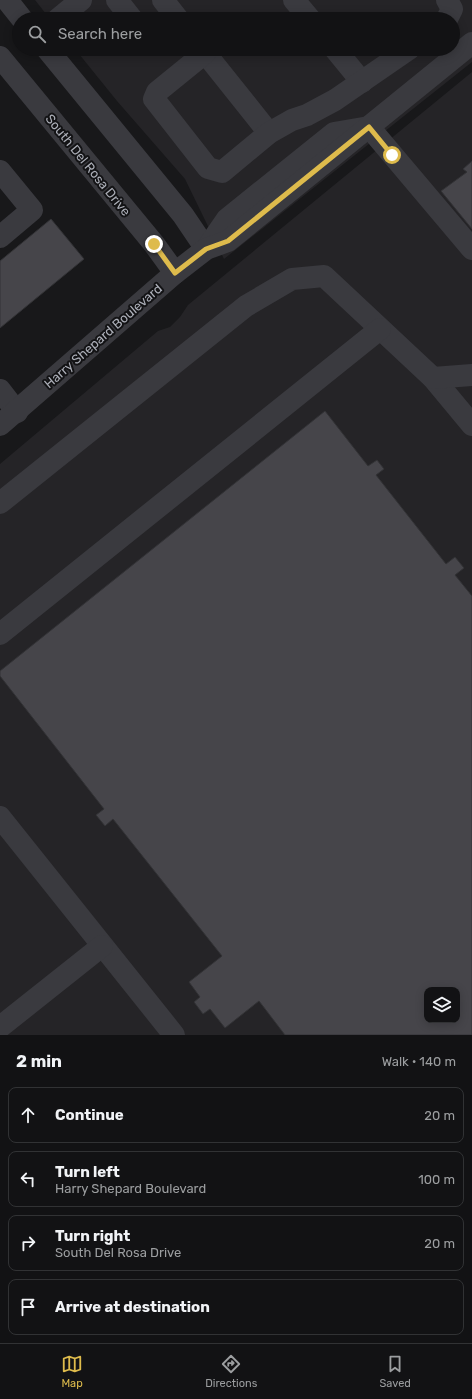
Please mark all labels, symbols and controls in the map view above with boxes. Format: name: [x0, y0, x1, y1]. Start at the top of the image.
search box: [12, 12, 460, 56]
icon: search: [26, 23, 48, 45]
text: Search here: [58, 25, 142, 43]
street label: South Del Rosa Drive: [42, 111, 134, 219]
route start: [383, 146, 401, 164]
route end: [145, 235, 163, 253]
street label: Harry Shepard Boulevard: [41, 281, 165, 391]
map controls: [424, 987, 460, 1023]
button: layers: [424, 987, 460, 1023]
text: 2 min: [16, 1051, 62, 1071]
text: Walk · 140 m: [382, 1054, 456, 1069]
icon: ahead: [17, 1104, 39, 1126]
text: Continue: [55, 1106, 124, 1124]
text: 20 m: [424, 1108, 455, 1123]
text: Turn left: [55, 1163, 120, 1181]
icon: left: [17, 1168, 39, 1190]
text: 100 m: [418, 1172, 455, 1187]
text: Harry Shepard Boulevard: [55, 1181, 206, 1196]
text: Turn right: [55, 1227, 130, 1245]
icon: right: [17, 1232, 39, 1254]
text: 20 m: [424, 1236, 455, 1251]
text: South Del Rosa Drive: [55, 1245, 181, 1260]
icon: arrive: [17, 1296, 39, 1318]
text: Arrive at destination: [55, 1298, 210, 1316]
tab: Map: [61, 1353, 83, 1390]
tab: Directions: [205, 1353, 257, 1390]
tab: Saved: [380, 1353, 411, 1390]

